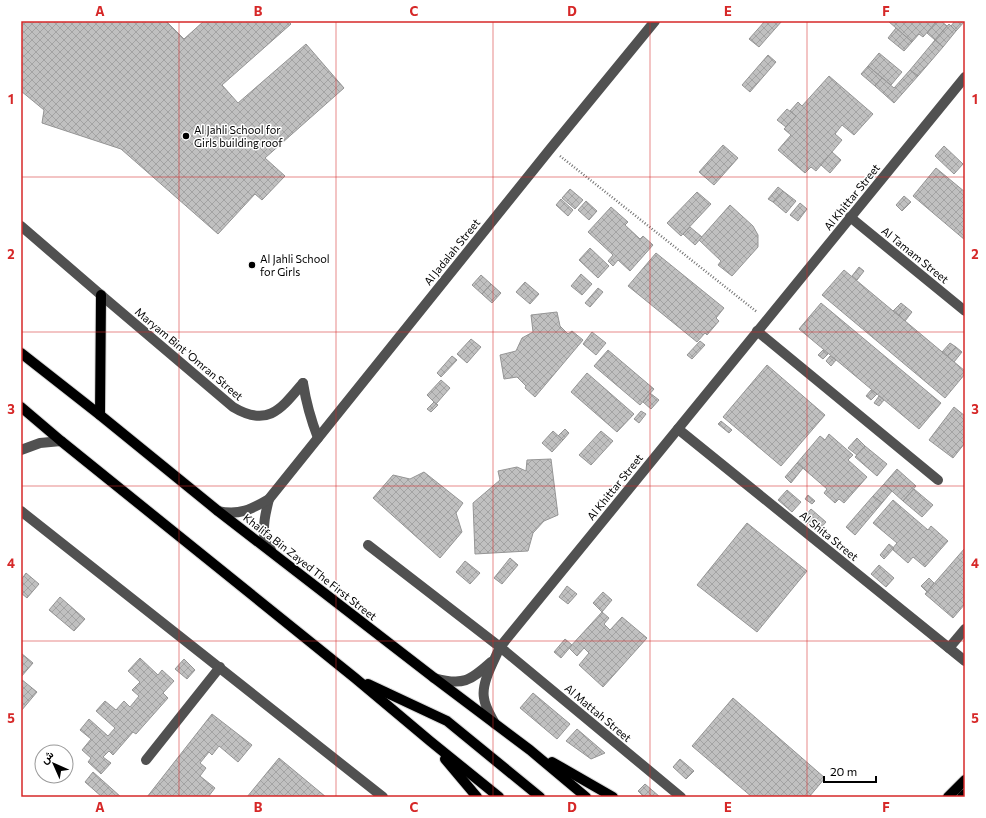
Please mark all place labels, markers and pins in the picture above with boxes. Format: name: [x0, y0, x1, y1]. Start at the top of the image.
place label: Al Jahli School for Girls building roof: [194, 123, 283, 149]
marker: Al Jahli School for Girls building roof: [181, 131, 191, 141]
place label: Al Jahli School for Girls: [260, 252, 330, 278]
marker: Al Jahli School for Girls: [247, 260, 257, 270]

